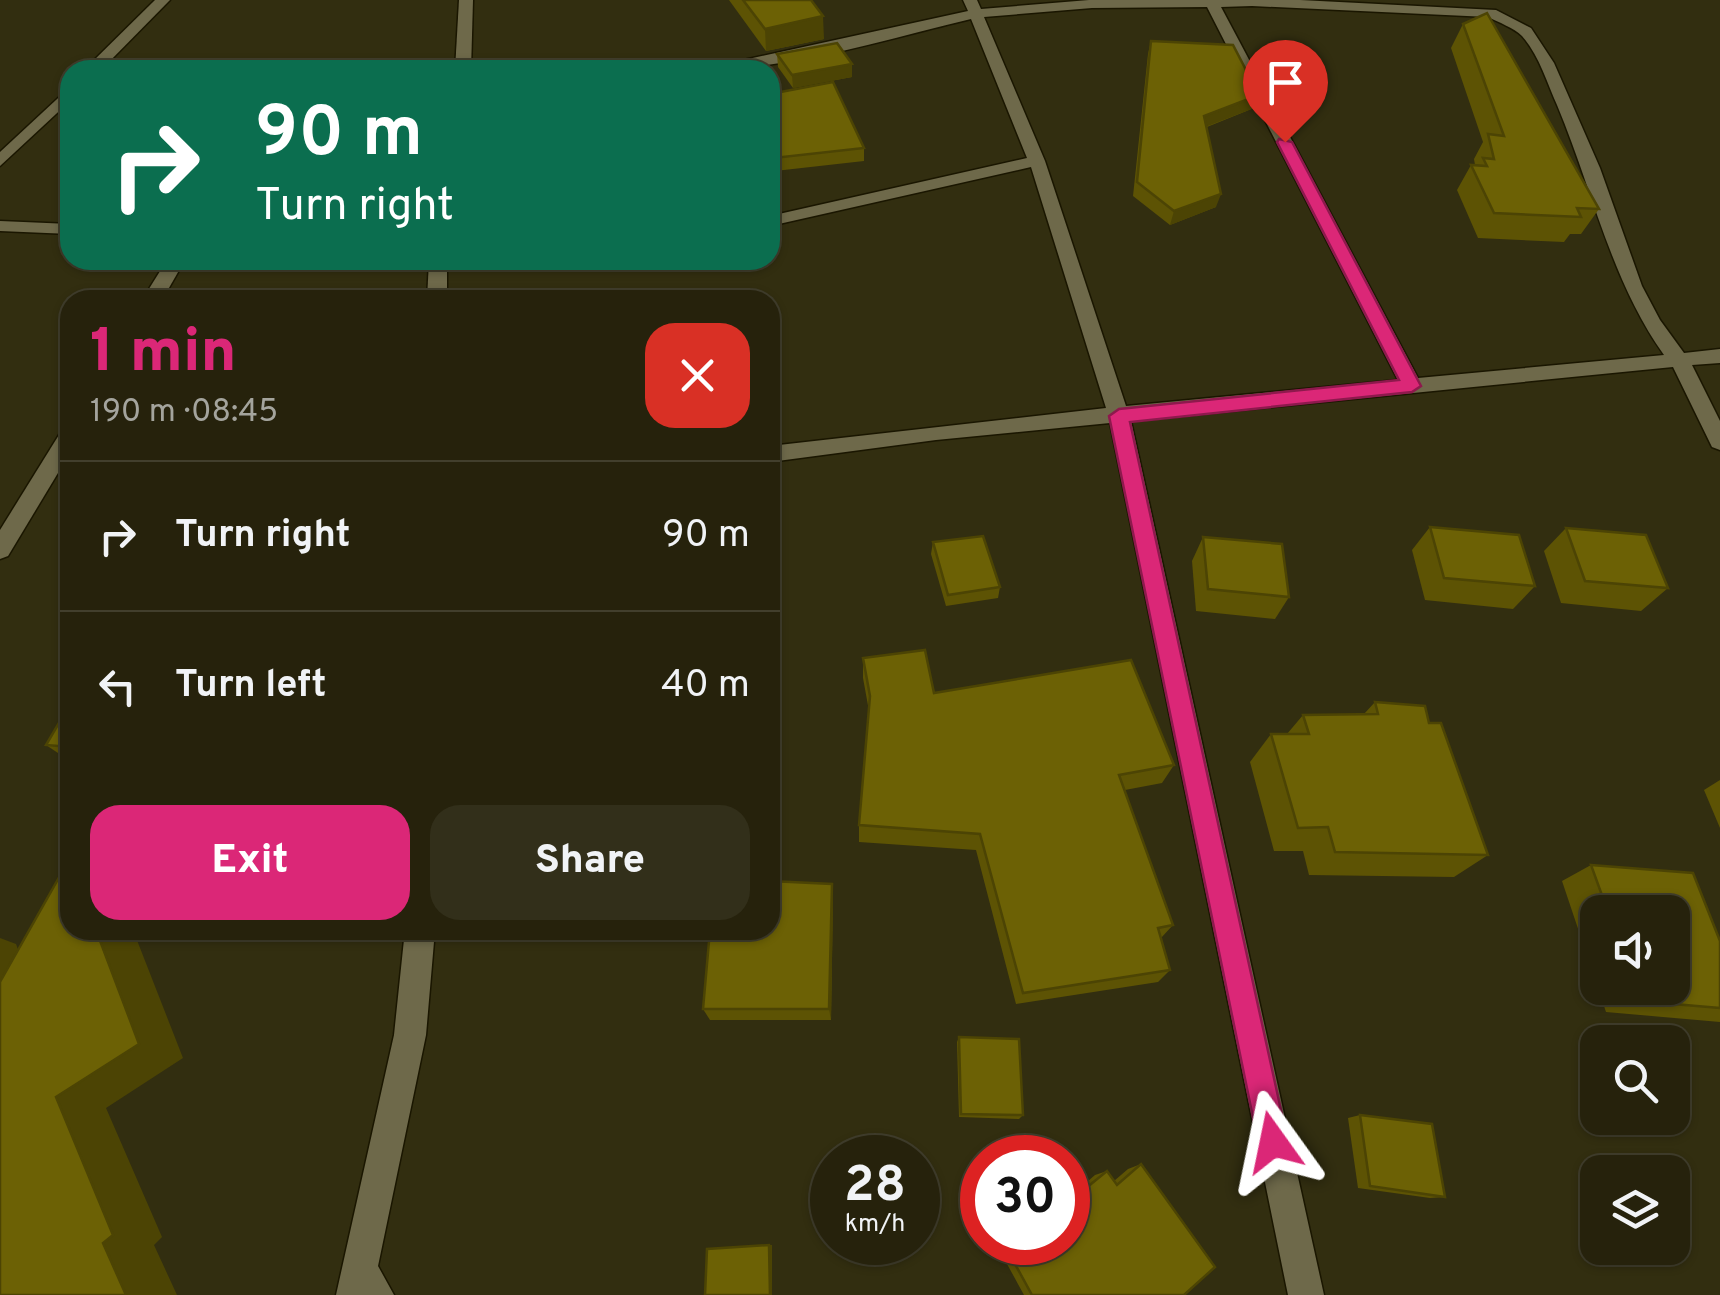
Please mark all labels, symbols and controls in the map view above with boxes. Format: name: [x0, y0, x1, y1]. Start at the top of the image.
pin: [1243, 40, 1328, 143]
icon: arrive: [1258, 55, 1313, 110]
text: 90 m: [255, 92, 423, 181]
icon: right: [90, 100, 220, 230]
text: Turn right: [255, 179, 454, 236]
text: 1 min: [90, 317, 237, 393]
button: close: [645, 323, 750, 428]
text: 190 m · 08:45: [90, 393, 278, 433]
icon: right: [90, 509, 145, 564]
text: Turn right: [175, 512, 350, 561]
text: 90 m: [662, 512, 750, 561]
icon: left: [90, 659, 145, 714]
text: Turn left: [175, 662, 327, 711]
text: 40 m: [661, 662, 750, 711]
button: Exit: [90, 805, 410, 920]
button: Share: [430, 805, 750, 920]
map controls: [1580, 895, 1690, 1265]
button: sound: [1580, 895, 1690, 1005]
button: search: [1580, 1025, 1690, 1135]
position arrow: [1221, 1090, 1325, 1194]
speed limit sign: 30: [960, 1135, 1090, 1265]
button: layers: [1580, 1155, 1690, 1265]
text: 28: [844, 1156, 906, 1219]
text: km/h: [845, 1209, 905, 1241]

